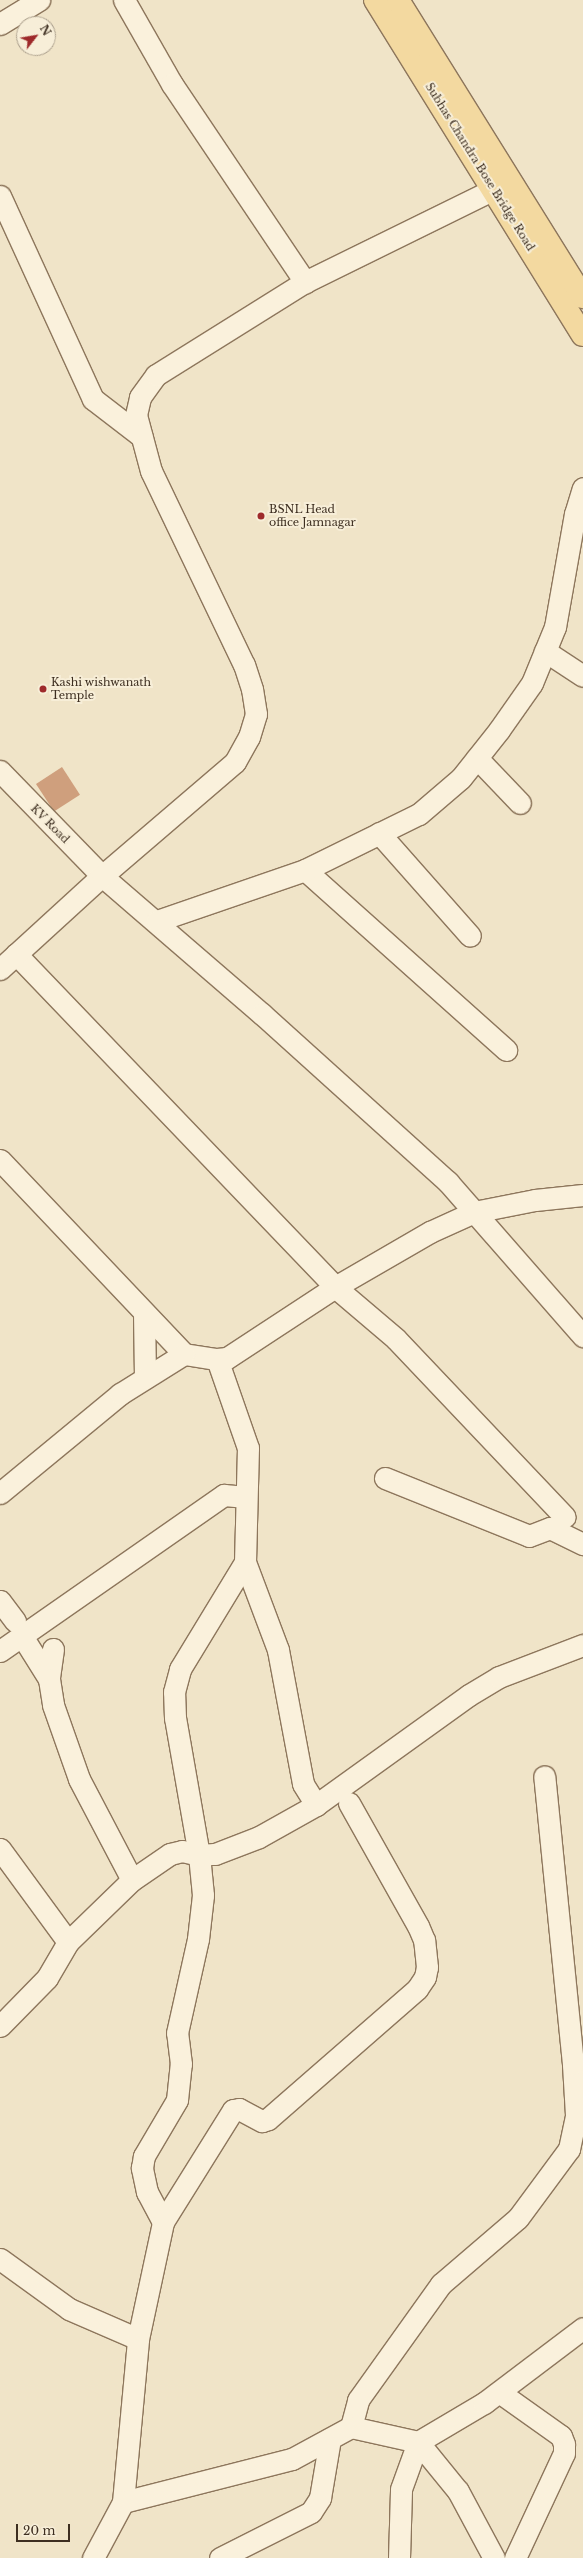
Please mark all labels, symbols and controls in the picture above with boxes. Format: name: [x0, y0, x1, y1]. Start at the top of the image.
north arrow: [16, 16, 56, 56]
text: N: [37, 22, 54, 38]
street label: Subhas Chandra Bose Bridge Road: [423, 81, 537, 253]
place label: BSNL Head office Jamnagar: [269, 503, 356, 529]
marker: BSNL Head office Jamnagar: [256, 511, 266, 521]
place label: Kashi wishwanath Temple: [51, 676, 151, 702]
marker: Kashi wishwanath Temple: [38, 684, 48, 694]
street label: KV Road: [28, 802, 72, 846]
scale bar: [18, 2516, 72, 2542]
text: 20 m: [23, 2523, 55, 2538]

